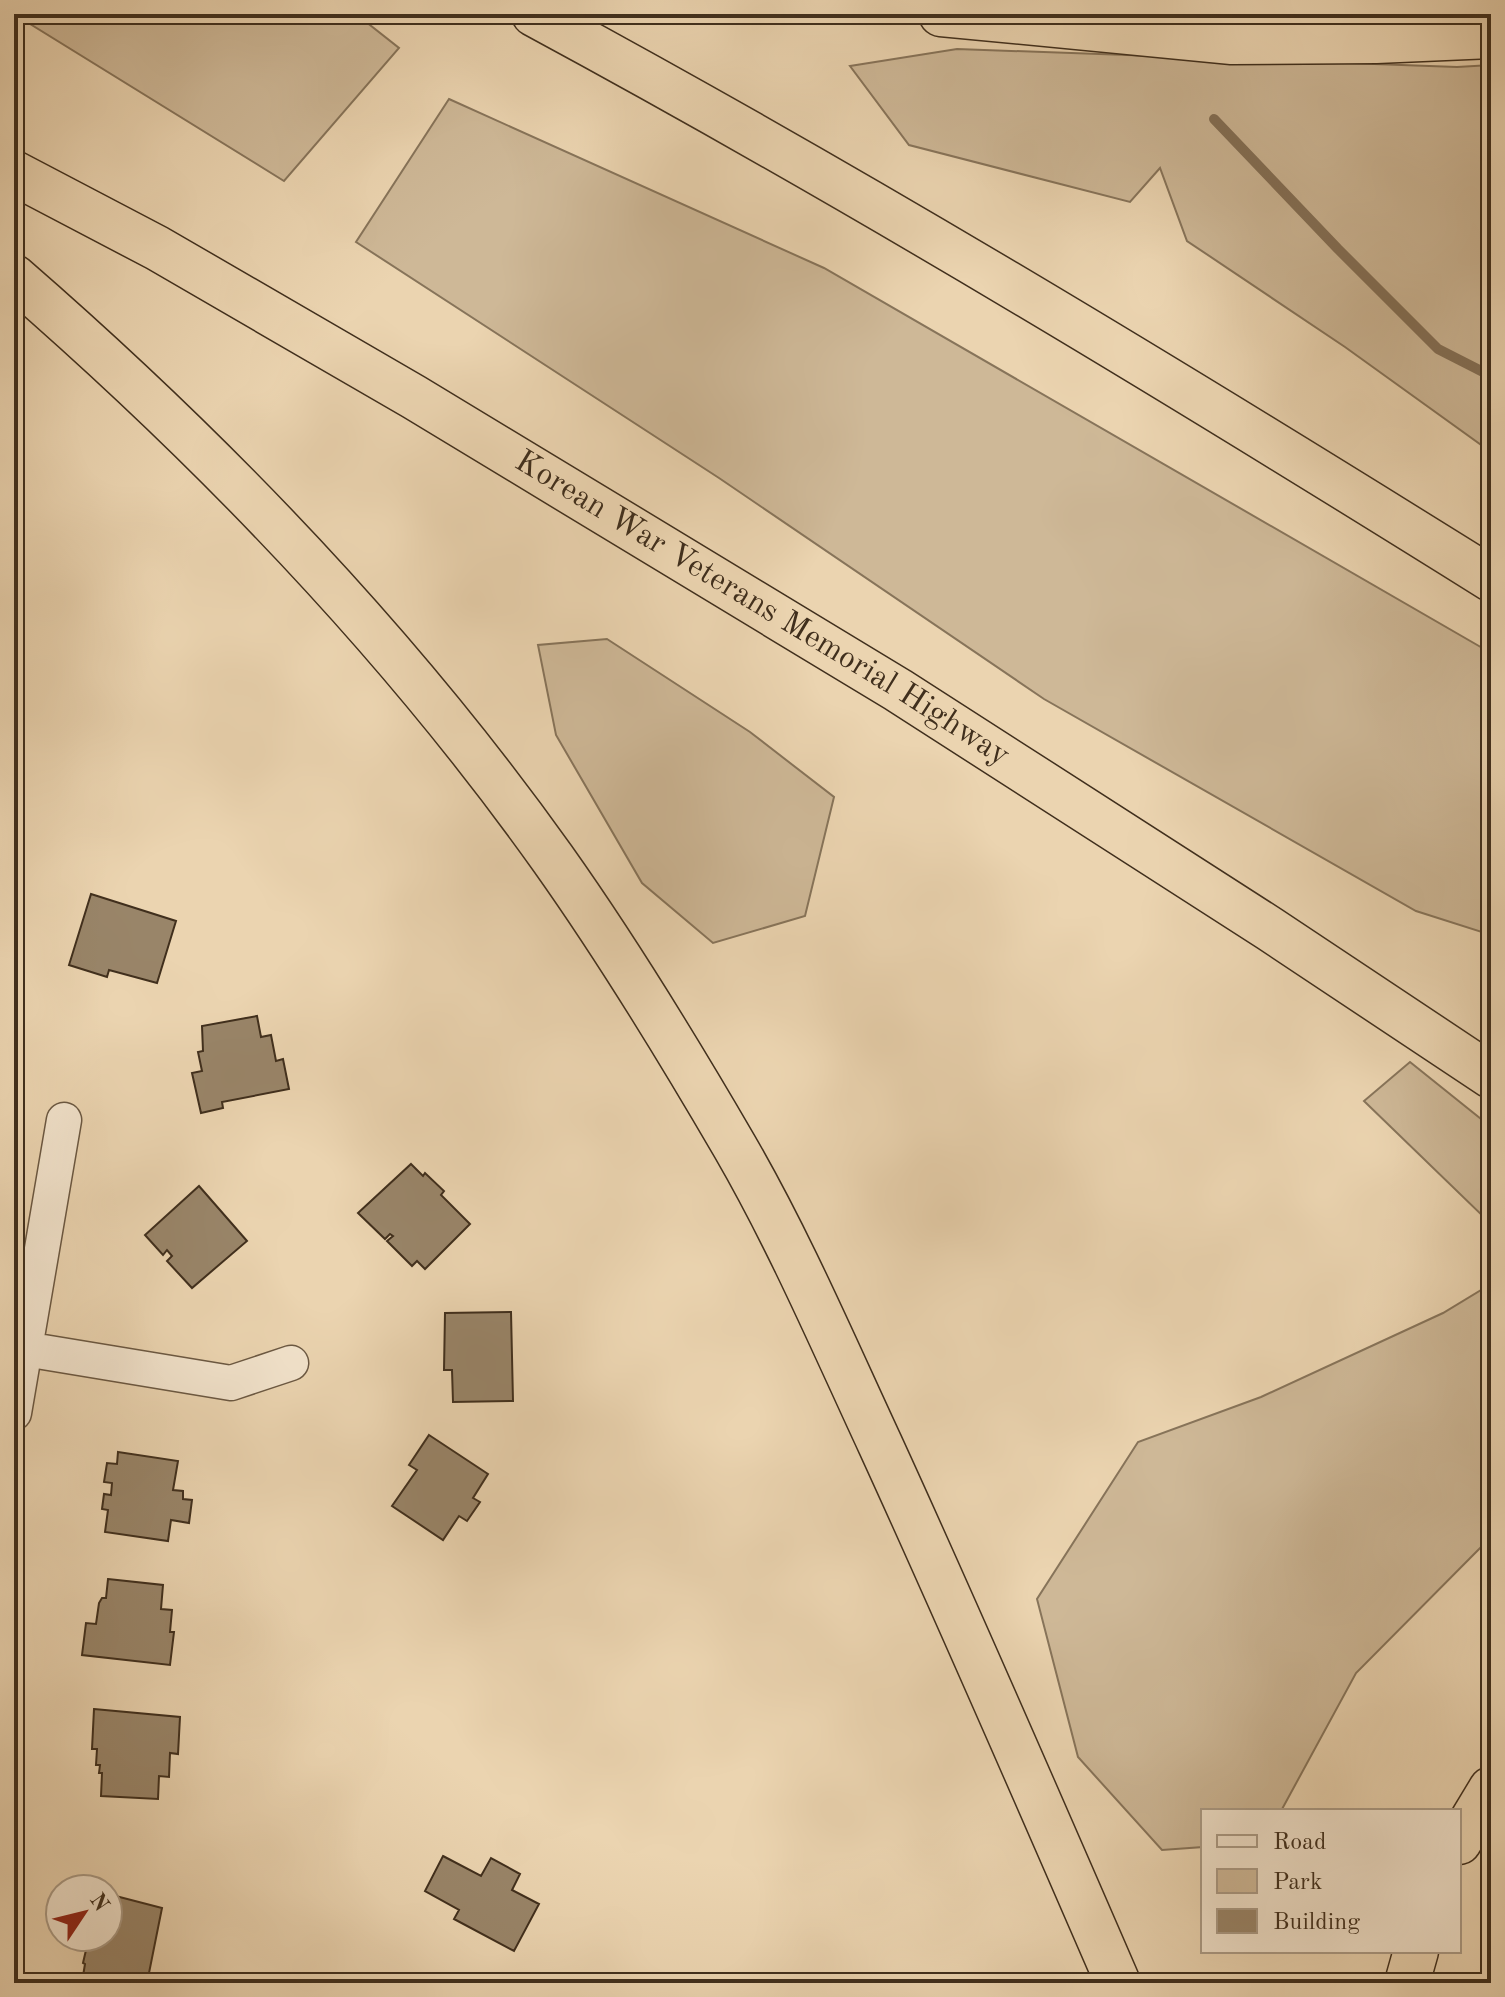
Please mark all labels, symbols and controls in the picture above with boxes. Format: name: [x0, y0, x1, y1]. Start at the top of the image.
street label: Korean War Veterans Memorial Highway: [509, 446, 1015, 773]
legend: [1201, 1809, 1461, 1953]
text: Road: [1273, 1831, 1326, 1855]
text: Park: [1273, 1871, 1322, 1895]
north arrow: [44, 1873, 124, 1953]
text: N: [85, 1889, 113, 1916]
text: Building: [1273, 1911, 1360, 1935]

